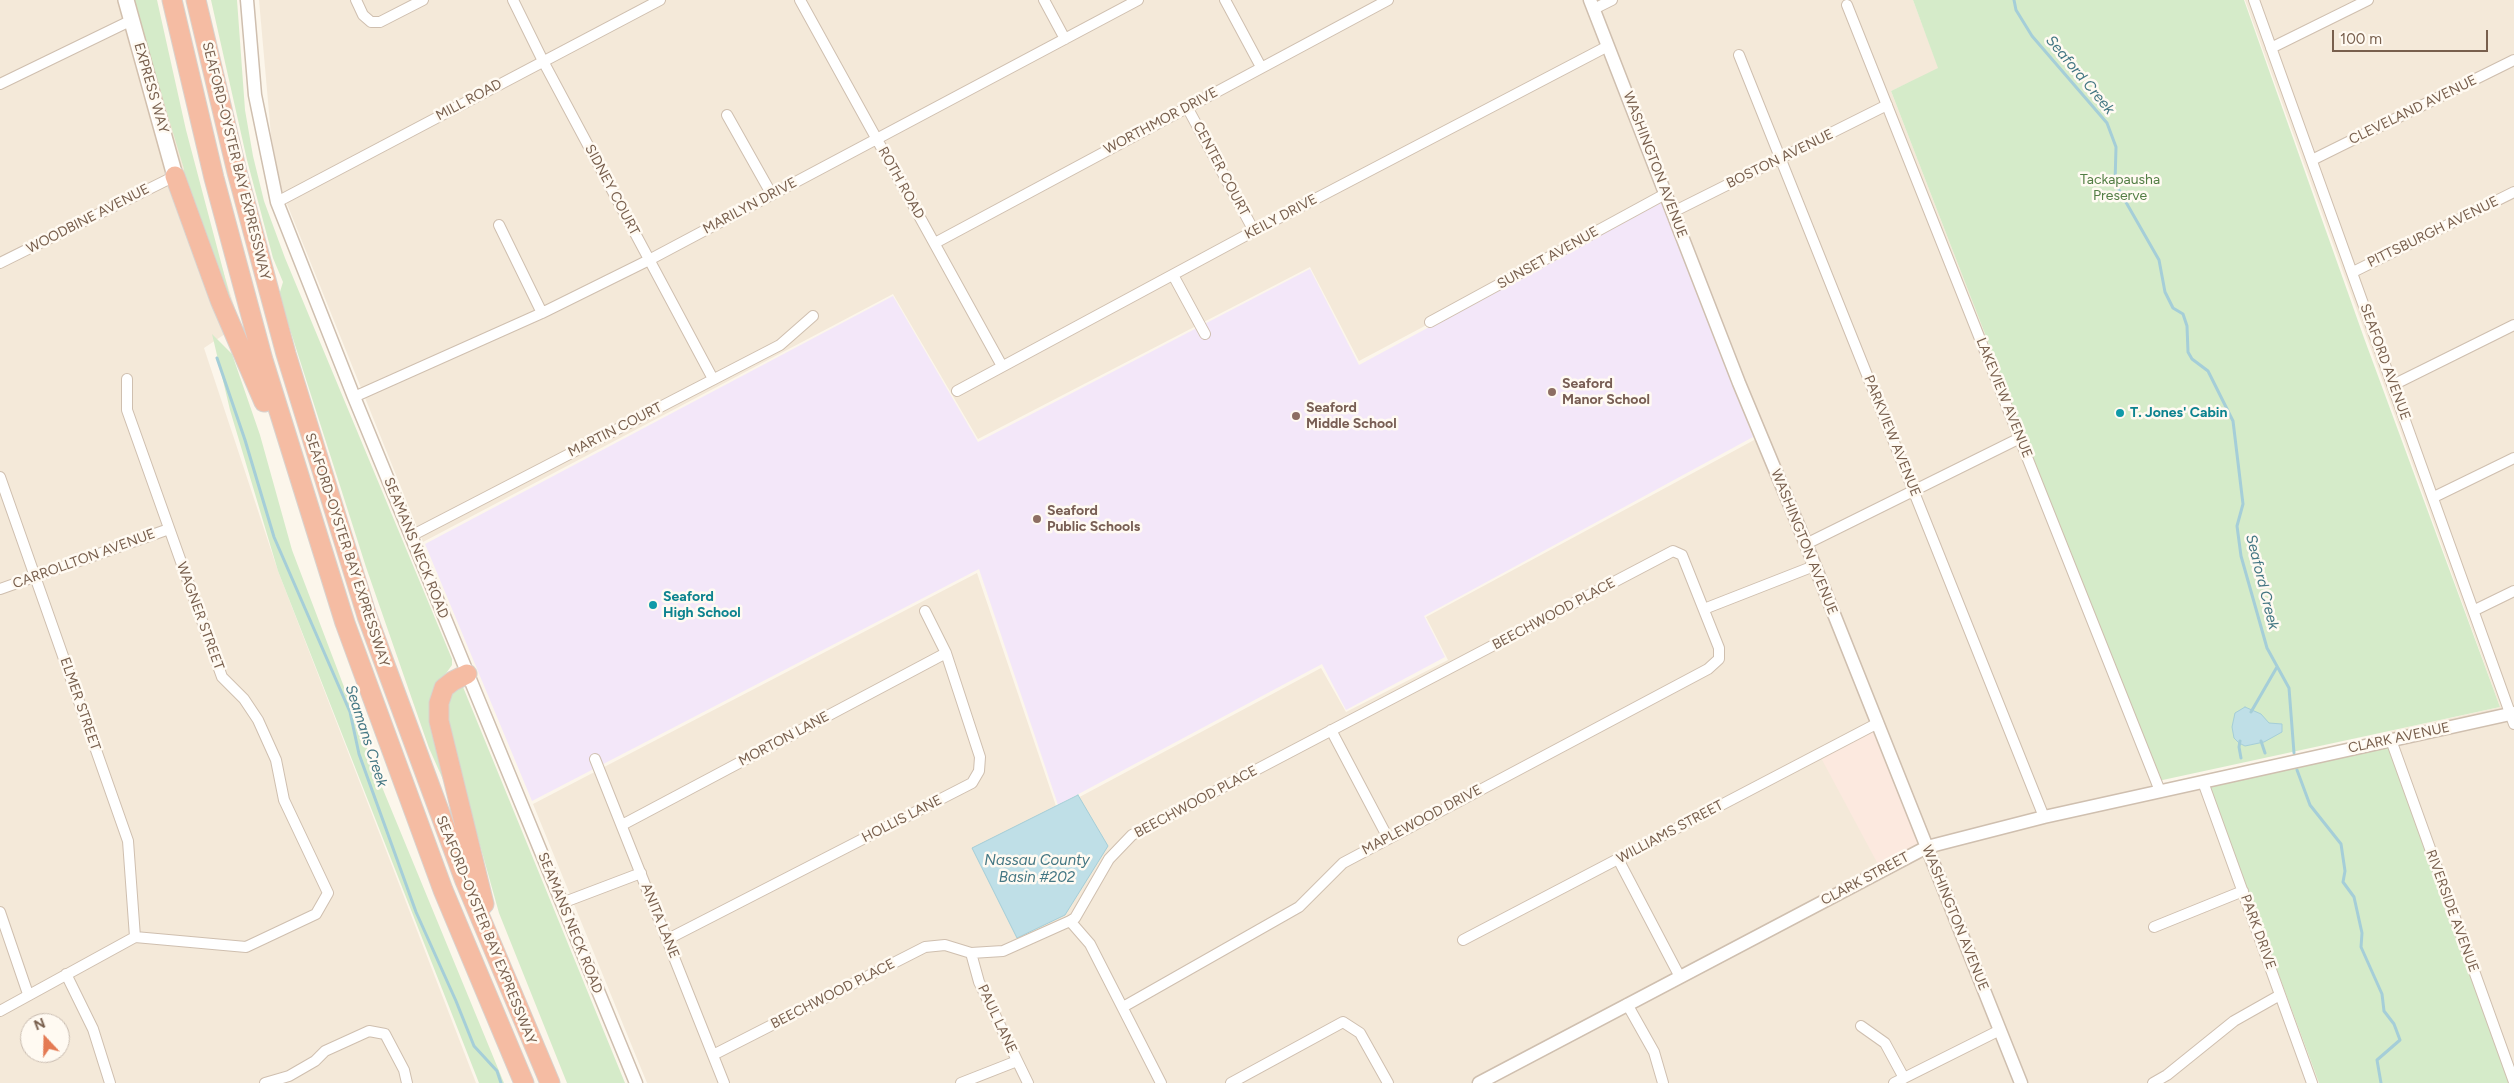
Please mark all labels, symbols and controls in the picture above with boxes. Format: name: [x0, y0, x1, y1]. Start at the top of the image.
scale bar: [2334, 20, 2490, 52]
text: 100 m: [2340, 30, 2382, 48]
water label: Seaford Creek: [2042, 32, 2118, 118]
street label: SEAFORD-OYSTER BAY EXPRESSWAY: [198, 40, 274, 282]
street label: EXPRESS WAY: [130, 41, 172, 135]
street label: CLEVELAND AVENUE: [2346, 72, 2480, 148]
street label: MILL ROAD: [433, 76, 505, 124]
street label: WORTHMOR DRIVE: [1101, 84, 1221, 158]
street label: WASHINGTON AVENUE: [1619, 89, 1691, 241]
street label: CENTER COURT: [1189, 119, 1253, 219]
street label: BOSTON AVENUE: [1724, 126, 1836, 192]
street label: SIDNEY COURT: [581, 142, 643, 238]
street label: ROTH ROAD: [874, 144, 928, 222]
park label: Tackapausha Preserve: [2080, 172, 2160, 204]
street label: MARILYN DRIVE: [700, 174, 800, 238]
street label: WOODBINE AVENUE: [24, 181, 152, 257]
street label: KEILY DRIVE: [1242, 191, 1320, 243]
street label: PITTSBURGH AVENUE: [2365, 193, 2501, 271]
street label: SUNSET AVENUE: [1494, 223, 1602, 293]
street label: SEAFORD AVENUE: [2356, 302, 2414, 422]
street label: LAKEVIEW AVENUE: [1972, 335, 2036, 461]
street label: PARKVIEW AVENUE: [1860, 373, 1924, 499]
place label: Seaford Manor School: [1562, 376, 1650, 408]
marker: Seaford Manor School: [1546, 386, 1558, 398]
street label: MARTIN COURT: [565, 399, 665, 461]
place label: Seaford Middle School: [1306, 400, 1397, 432]
place label: T. Jones' Cabin: [2130, 405, 2227, 421]
marker: T. Jones' Cabin: [2114, 407, 2126, 419]
marker: Seaford Middle School: [1290, 410, 1302, 422]
street label: SEAFORD-OYSTER BAY EXPRESSWAY: [301, 431, 393, 669]
street label: WASHINGTON AVENUE: [1767, 467, 1841, 617]
street label: SEAMANS NECK ROAD: [380, 475, 452, 621]
place label: Seaford Public Schools: [1047, 503, 1140, 536]
marker: Seaford Public Schools: [1031, 513, 1043, 525]
street label: CARROLLTON AVENUE: [11, 525, 157, 593]
water label: Seaford Creek: [2241, 532, 2283, 632]
street label: WAGNER STREET: [173, 560, 227, 672]
street label: BEECHWOOD PLACE: [1490, 574, 1618, 654]
place label: Seaford High School: [663, 589, 741, 622]
marker: Seaford High School: [647, 599, 659, 611]
street label: ELMER STREET: [56, 655, 104, 753]
water label: Seamans Creek: [341, 683, 391, 789]
street label: MORTON LANE: [736, 708, 832, 770]
street label: CLARK AVENUE: [2347, 719, 2451, 757]
street label: BEECHWOOD PLACE: [1132, 762, 1260, 842]
street label: MAPLEWOOD DRIVE: [1359, 781, 1485, 859]
street label: HOLLIS LANE: [859, 792, 945, 846]
street label: WILLIAMS STREET: [1614, 797, 1726, 867]
street label: SEAFORD-OYSTER BAY EXPRESSWAY: [432, 813, 540, 1047]
street label: WASHINGTON AVENUE: [1918, 843, 1992, 993]
street label: RIVERSIDE AVENUE: [2422, 848, 2482, 974]
street label: CLARK STREET: [1818, 849, 1912, 909]
street label: SEAMANS NECK ROAD: [534, 850, 606, 996]
water label: Nassau County Basin #202: [984, 852, 1090, 887]
street label: ANITA LANE: [637, 881, 683, 961]
street label: PARK DRIVE: [2237, 892, 2279, 972]
street label: BEECHWOOD PLACE: [768, 955, 898, 1033]
street label: PAUL LANE: [974, 982, 1020, 1056]
north arrow: [20, 1013, 70, 1063]
text: N: [32, 1015, 48, 1034]

